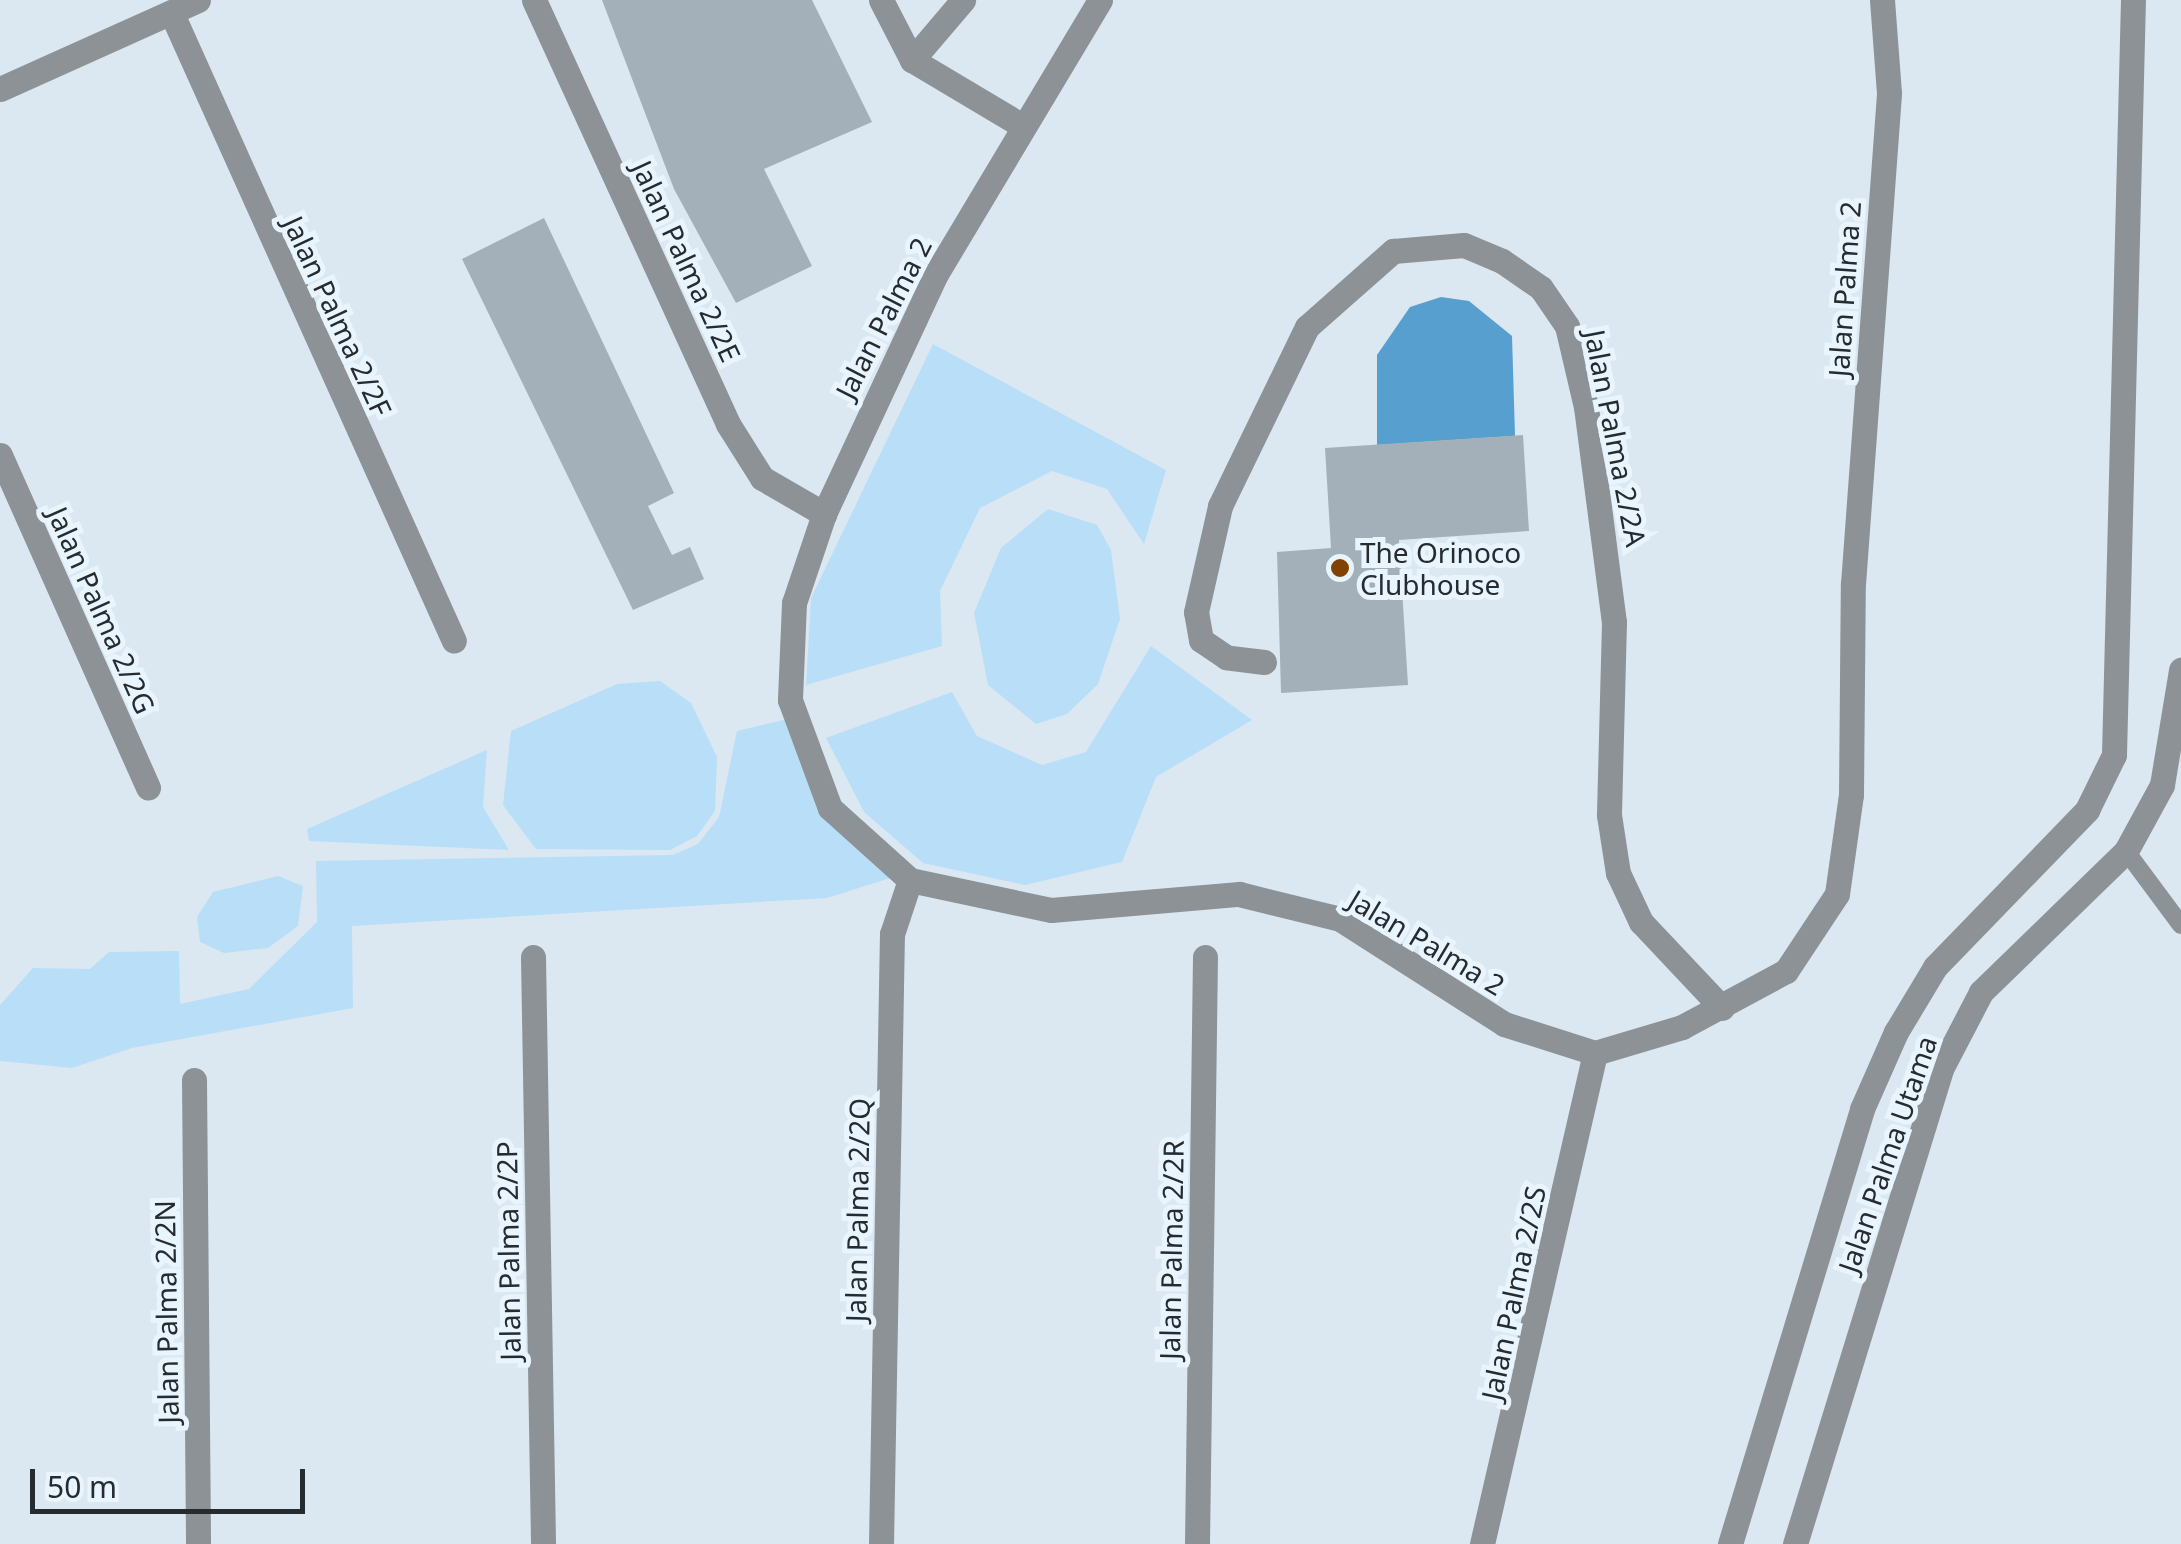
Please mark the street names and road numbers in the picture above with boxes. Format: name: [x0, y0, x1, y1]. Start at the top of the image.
street label: Jalan Palma 2/2E: [626, 155, 748, 367]
street label: Jalan Palma 2: [1821, 200, 1867, 378]
street label: Jalan Palma 2/2F: [277, 211, 399, 421]
street label: Jalan Palma 2: [828, 232, 938, 404]
street label: Jalan Palma 2/2A: [1578, 327, 1654, 549]
street label: Jalan Palma 2/2G: [41, 501, 163, 719]
street label: Jalan Palma 2: [1343, 882, 1511, 1002]
street label: Jalan Palma Utama: [1831, 1031, 1943, 1277]
street label: Jalan Palma 2/2Q: [838, 1098, 876, 1322]
street label: Jalan Palma 2/2R: [1152, 1140, 1190, 1360]
street label: Jalan Palma 2/2P: [489, 1141, 527, 1361]
street label: Jalan Palma 2/2S: [1474, 1183, 1552, 1403]
street label: Jalan Palma 2/2N: [147, 1200, 185, 1424]

